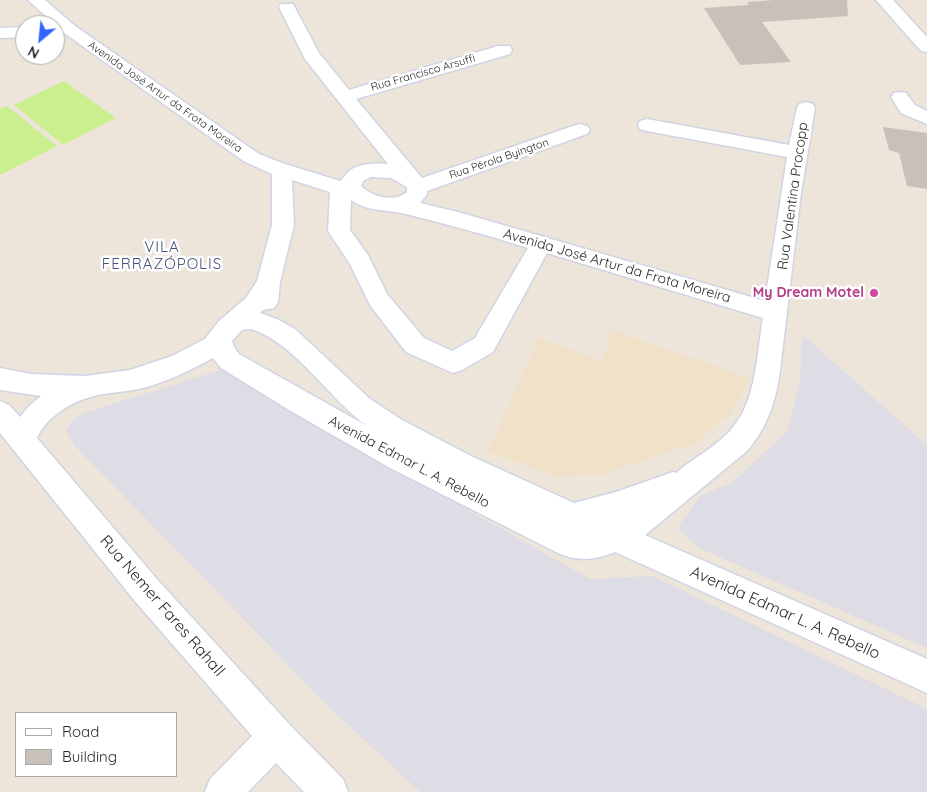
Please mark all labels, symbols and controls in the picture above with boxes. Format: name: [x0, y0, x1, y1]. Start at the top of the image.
north arrow: [15, 15, 65, 65]
street label: Avenida José Artur da Frota Moreira: [85, 38, 245, 156]
text: N: [25, 42, 42, 63]
street label: Rua Francisco Arsuffi: [369, 52, 477, 94]
street label: Rua Valentina Procopp: [774, 121, 812, 271]
street label: Rua Pérola Byington: [448, 136, 550, 182]
street label: Avenida José Artur da Frota Moreira: [501, 225, 733, 307]
district label: VILA FERRAZÓPOLIS: [100, 238, 224, 273]
place label: My Dream Motel: [753, 285, 864, 301]
marker: My Dream Motel: [868, 287, 880, 299]
street label: Avenida Edmar L. A. Rebello: [325, 412, 493, 512]
street label: Rua Nemer Fares Rahall: [96, 532, 228, 680]
street label: Avenida Edmar L. A. Rebello: [687, 562, 883, 664]
legend: [15, 712, 178, 777]
text: Road: [62, 722, 99, 741]
text: Building: [62, 747, 117, 766]

